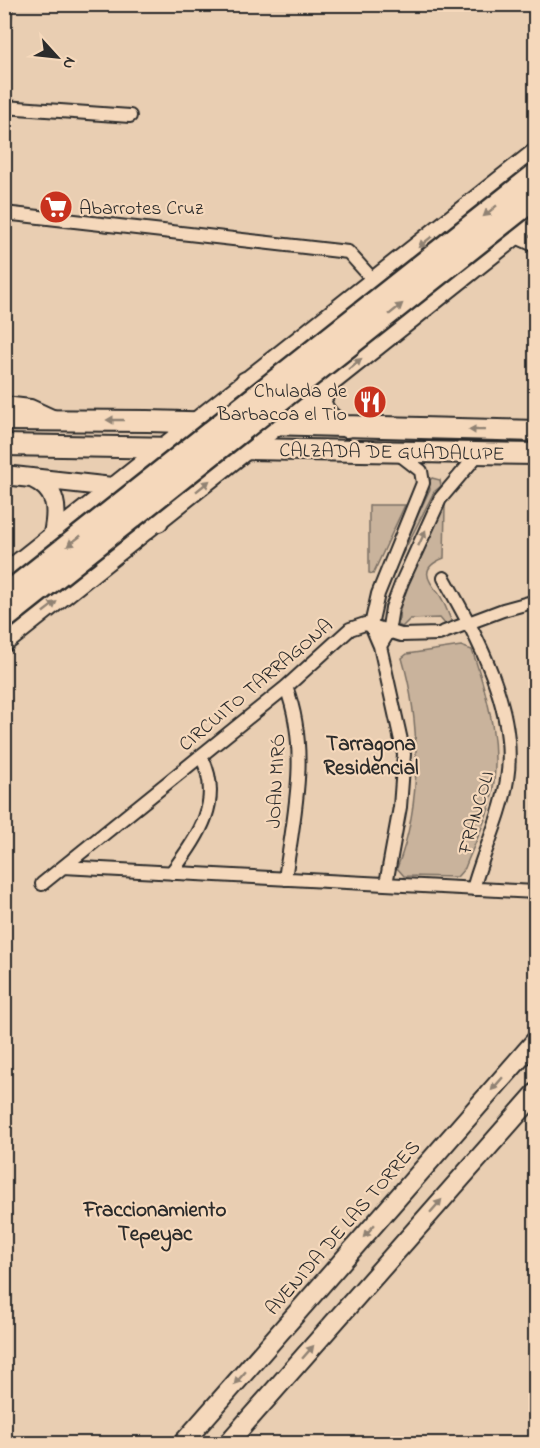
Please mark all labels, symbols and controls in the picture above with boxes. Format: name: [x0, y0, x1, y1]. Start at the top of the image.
north arrow: [27, 27, 87, 87]
text: N: [55, 53, 82, 73]
supermarket icon: Abarrotes Cruz: [38, 189, 74, 225]
place label: Abarrotes Cruz: [79, 195, 204, 224]
one-way arrow: [482, 204, 498, 217]
one-way arrow: [417, 235, 432, 247]
one-way arrow: [389, 304, 404, 316]
one-way arrow: [348, 358, 363, 370]
place label: Chulada de Barbacoa el Tio: [216, 378, 347, 430]
restaurant icon: Chulada de Barbacoa el Tio: [352, 384, 388, 420]
one-way arrow: [106, 416, 125, 425]
one-way arrow: [468, 425, 487, 435]
street label: CALZADA DE GUADALUPE: [279, 437, 505, 470]
one-way arrow: [195, 479, 211, 492]
one-way arrow: [417, 529, 427, 547]
one-way arrow: [66, 535, 82, 548]
one-way arrow: [43, 601, 58, 613]
street label: CIRCUITO TARRAGONA: [173, 612, 340, 759]
district label: Tarragona Residencial: [323, 730, 419, 784]
street label: JOAN MIRÓ: [261, 733, 294, 829]
street label: FRANCOLI: [451, 768, 503, 859]
one-way arrow: [491, 1076, 504, 1091]
street label: AVENIDA DE LAS TORRES: [260, 1135, 428, 1323]
district label: Fraccionamiento Tepeyac: [83, 1196, 226, 1252]
one-way arrow: [429, 1199, 442, 1214]
one-way arrow: [362, 1223, 375, 1239]
one-way arrow: [301, 1344, 314, 1360]
one-way arrow: [233, 1370, 247, 1385]

